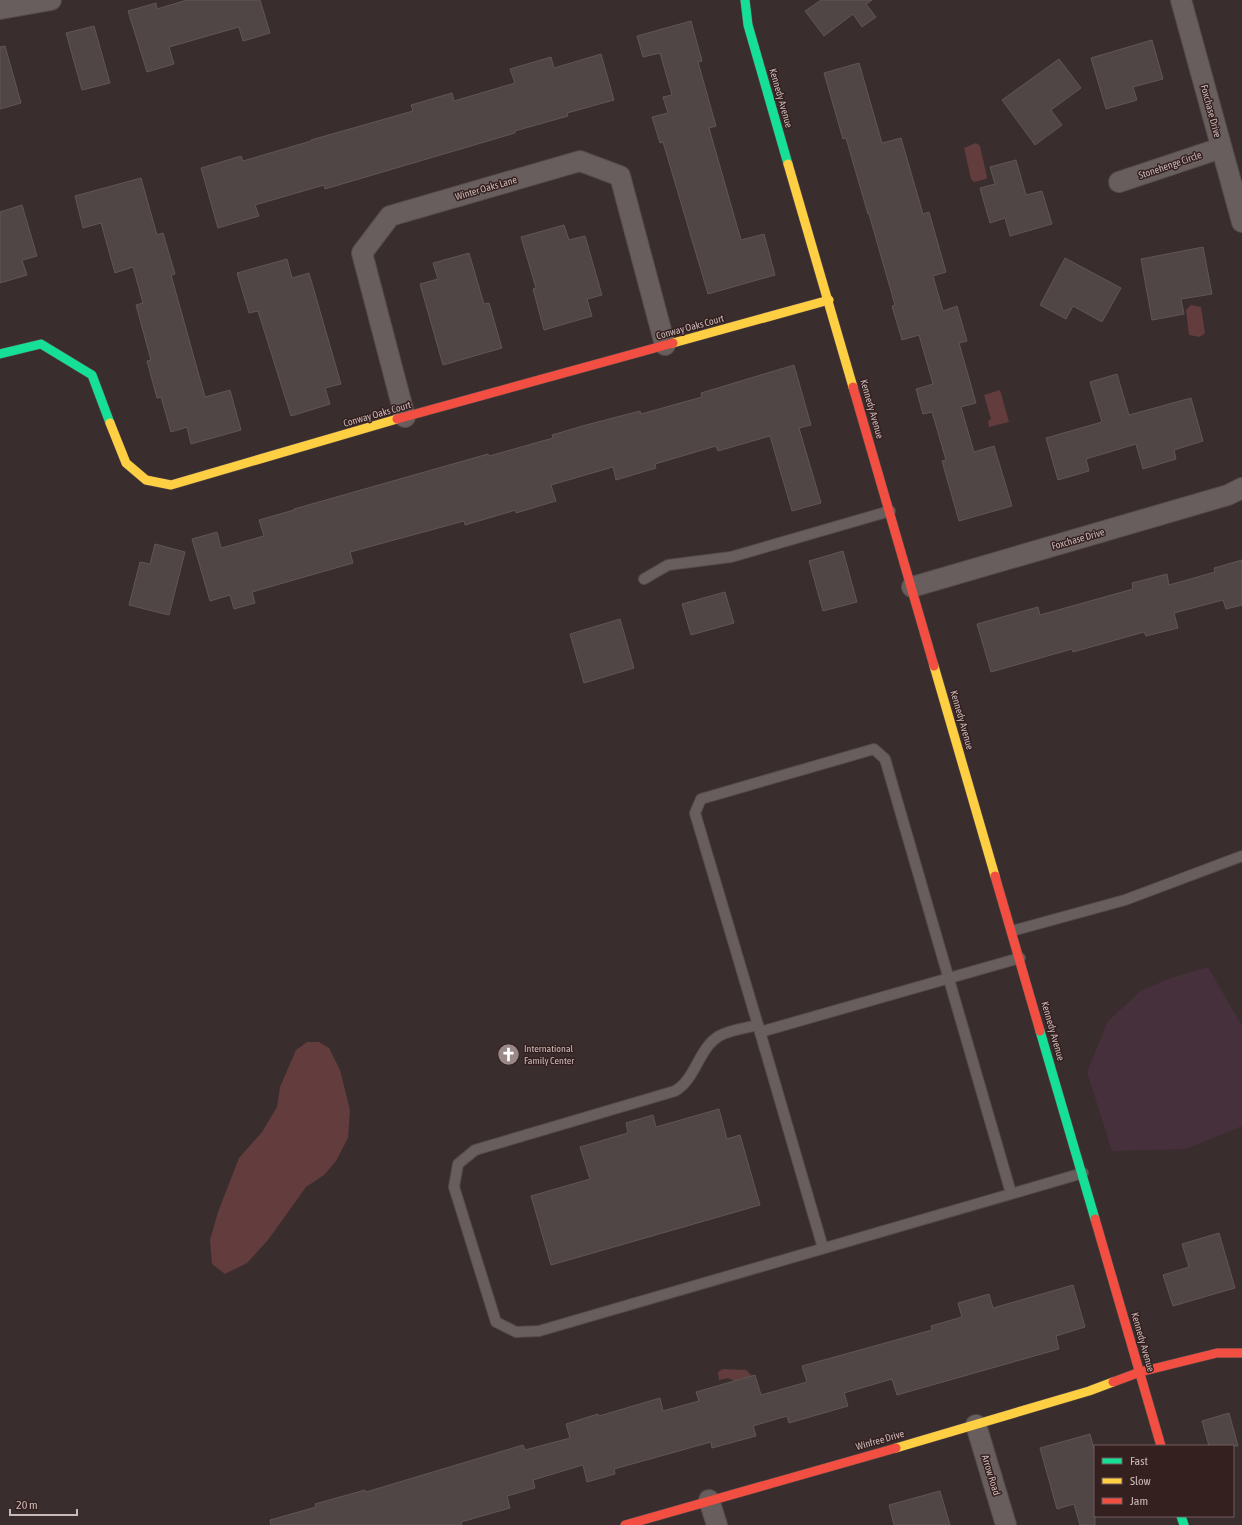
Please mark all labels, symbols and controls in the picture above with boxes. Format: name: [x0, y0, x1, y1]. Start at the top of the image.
street label: Kennedy Avenue: [767, 67, 795, 129]
street label: Foxchase Drive: [1199, 83, 1223, 139]
street label: Stonehenge Circle: [1137, 149, 1203, 181]
street label: Winter Oaks Lane: [454, 174, 519, 202]
street label: Conway Oaks Court: [655, 313, 725, 341]
street label: Kennedy Avenue: [858, 378, 886, 440]
street label: Conway Oaks Court: [342, 399, 412, 429]
street label: Foxchase Drive: [1050, 526, 1106, 552]
street label: Kennedy Avenue: [948, 689, 976, 751]
street label: Kennedy Avenue: [1039, 1000, 1067, 1062]
church icon: International Family Center: [496, 1041, 522, 1067]
place label: International Family Center: [524, 1043, 575, 1066]
street label: Kennedy Avenue: [1129, 1311, 1157, 1373]
street label: Winfree Drive: [854, 1428, 906, 1452]
legend: [1094, 1445, 1234, 1517]
street label: Arrow Road: [980, 1453, 1002, 1497]
text: Fast: [1130, 1454, 1148, 1468]
text: Slow: [1130, 1474, 1151, 1488]
scale bar: [10, 1491, 77, 1517]
text: Jam: [1130, 1494, 1148, 1508]
text: 20 m: [16, 1498, 38, 1512]

